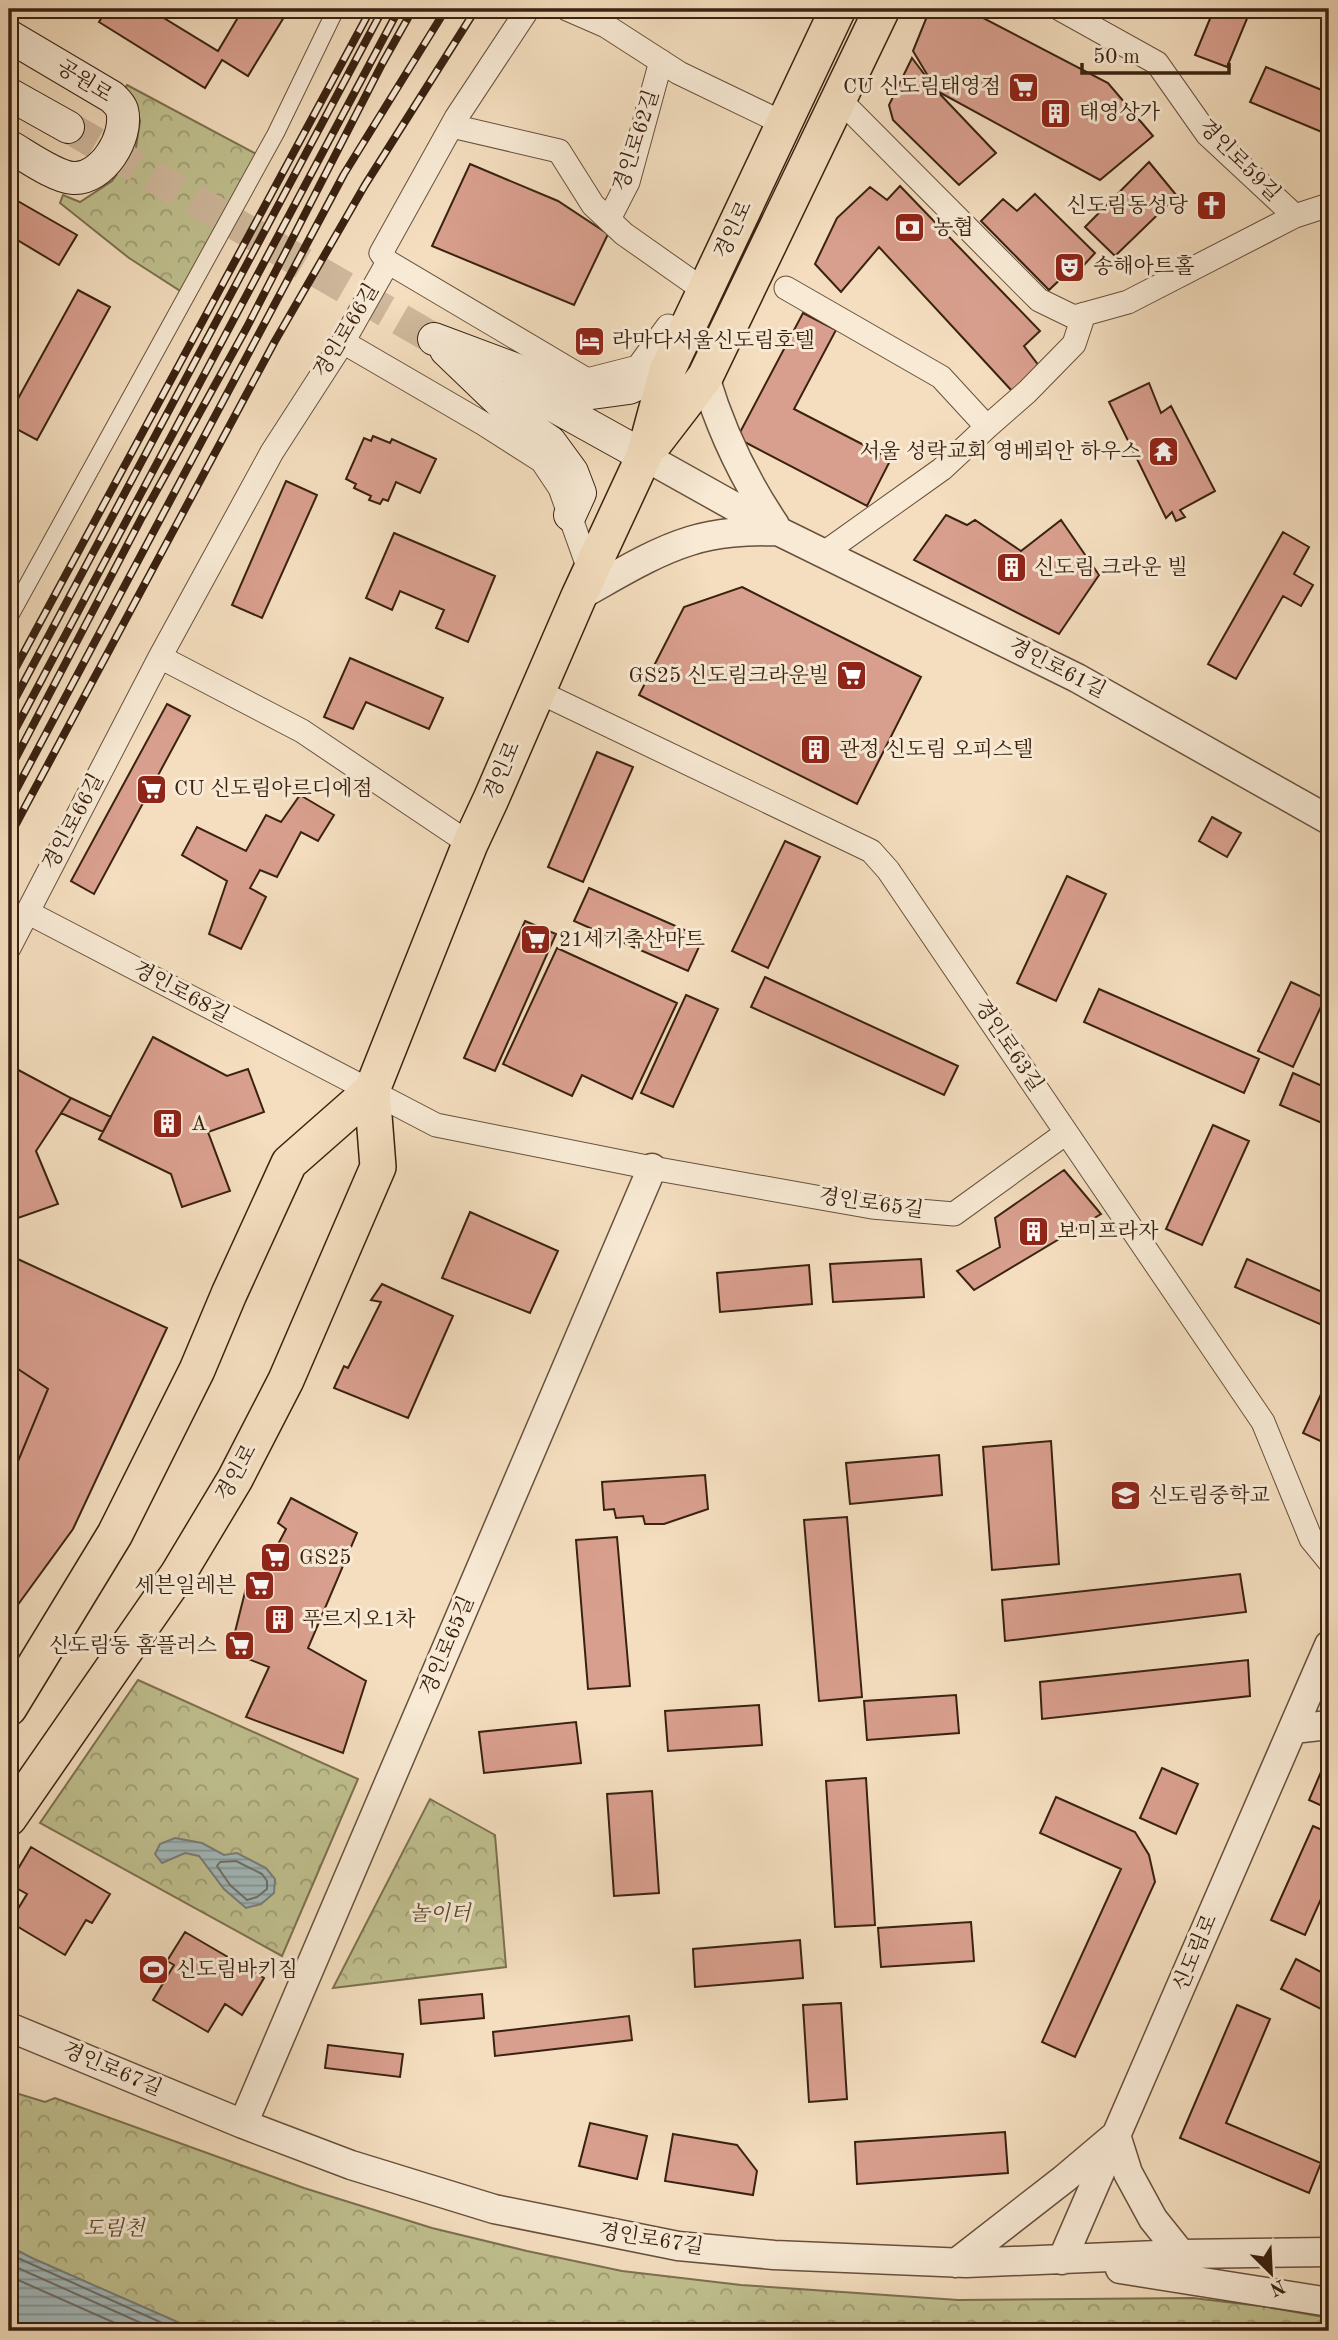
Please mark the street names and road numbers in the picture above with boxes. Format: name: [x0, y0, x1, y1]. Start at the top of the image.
street label: 공원로: [53, 55, 116, 107]
street label: 경인로62길: [609, 87, 663, 194]
street label: 경인로59길: [1194, 115, 1285, 206]
street label: 경인로: [710, 197, 756, 262]
street label: 경인로66길: [309, 279, 383, 382]
street label: 경인로61길: [1005, 634, 1110, 702]
street label: 경인로: [480, 738, 525, 803]
street label: 경인로66길: [38, 770, 108, 874]
street label: 경인로68길: [129, 957, 233, 1027]
street label: 경인로63길: [970, 995, 1048, 1096]
street label: 경인로65길: [817, 1184, 925, 1222]
street label: 경인로: [211, 1440, 261, 1505]
street label: 경인로65길: [416, 1593, 478, 1699]
street label: 신도림로: [1169, 1911, 1222, 1994]
street label: 경인로67길: [59, 2038, 165, 2100]
street label: 경인로67길: [597, 2219, 705, 2259]

